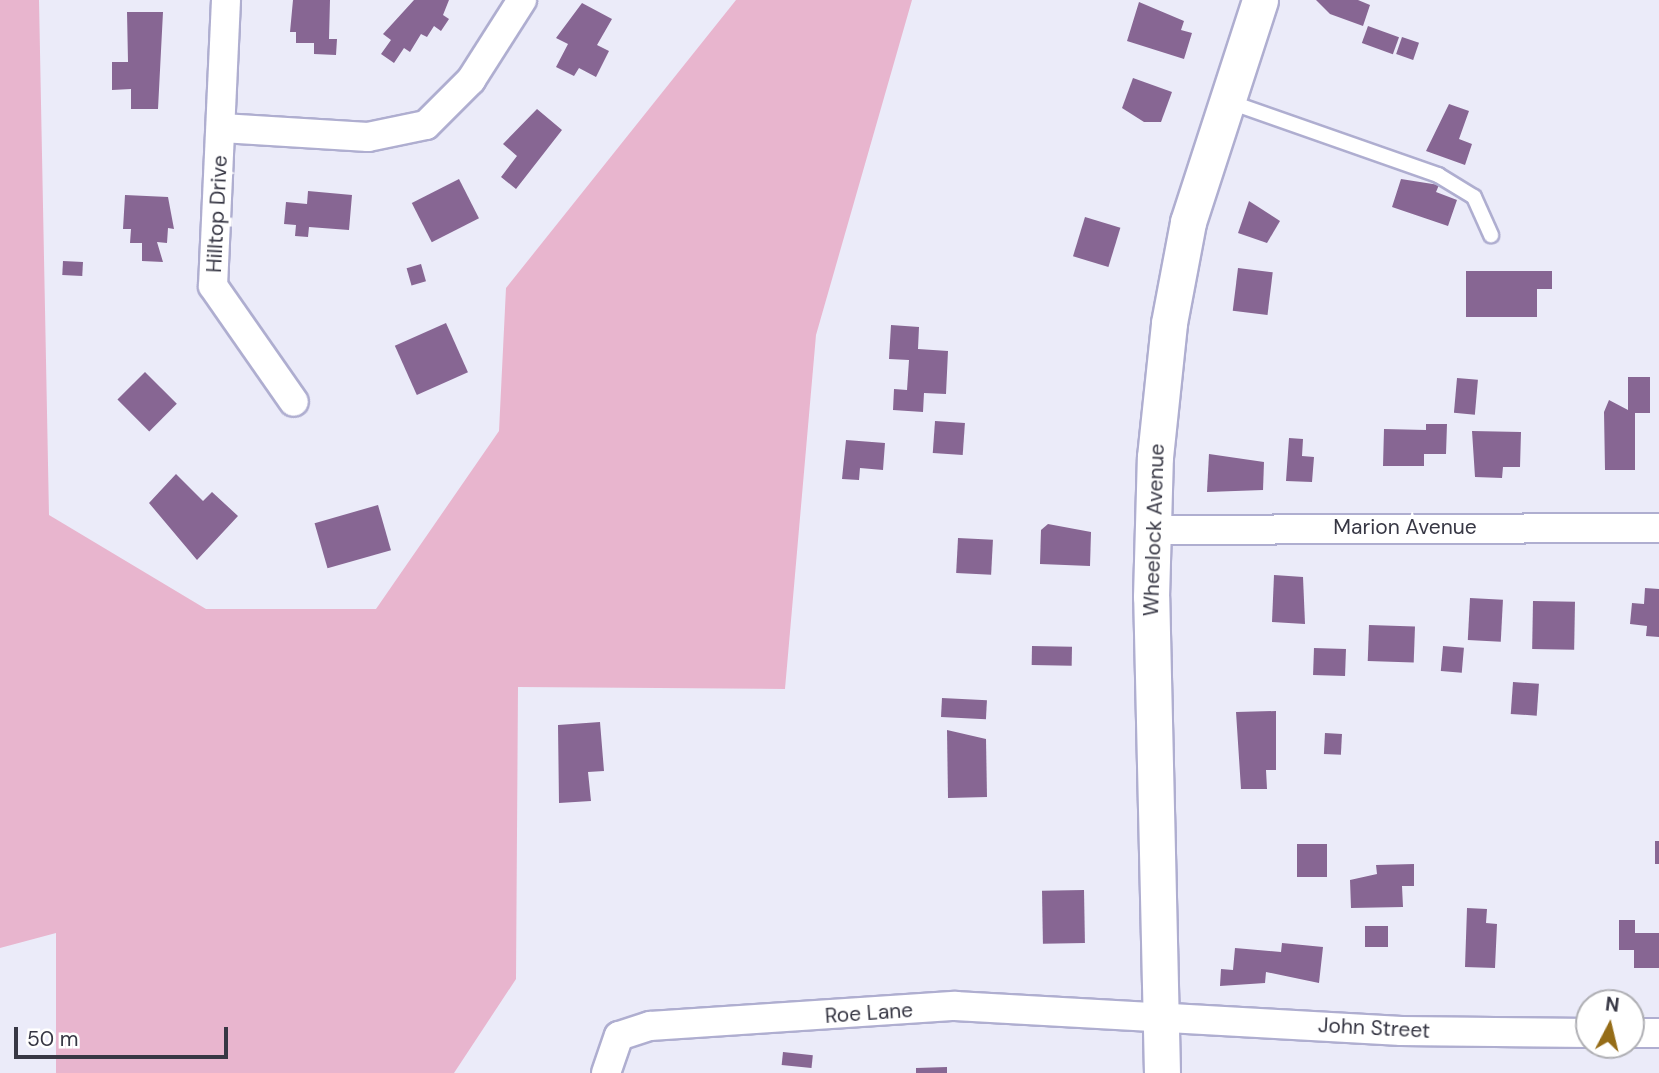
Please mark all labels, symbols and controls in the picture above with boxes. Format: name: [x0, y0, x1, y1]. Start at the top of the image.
street label: Hilltop Drive: [201, 155, 233, 273]
street label: Wheelock Avenue: [1138, 443, 1170, 617]
street label: Marion Avenue: [1333, 514, 1477, 540]
north arrow: [1575, 989, 1645, 1059]
text: N: [1604, 991, 1621, 1018]
street label: Roe Lane: [824, 997, 914, 1029]
street label: John Street: [1317, 1012, 1431, 1044]
scale bar: [18, 1014, 231, 1058]
text: 50 m: [27, 1025, 78, 1053]

